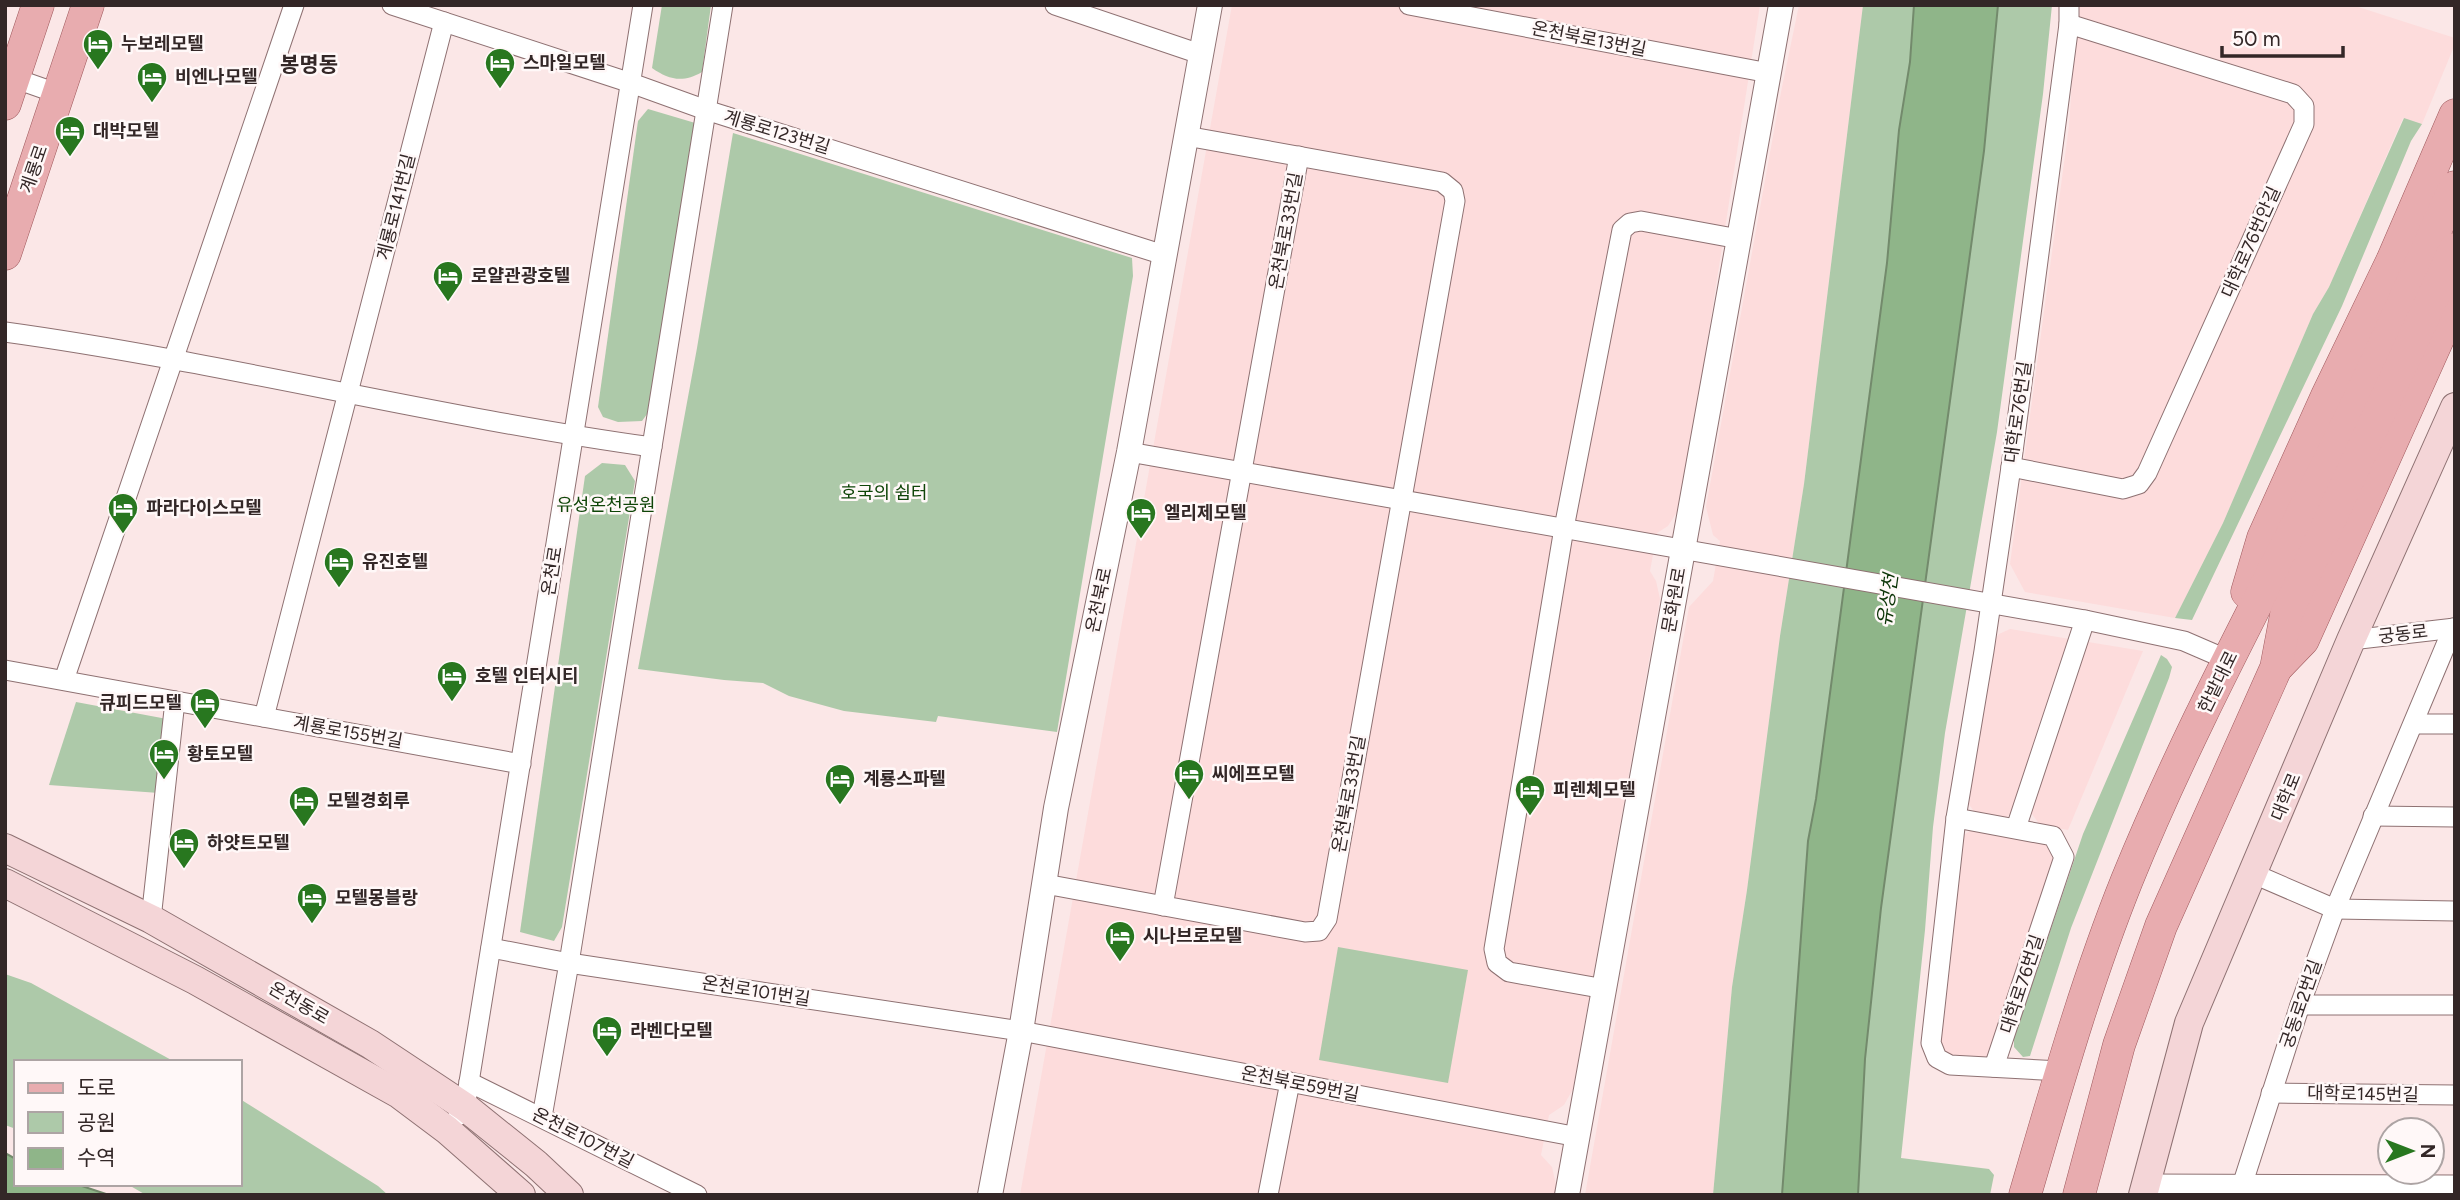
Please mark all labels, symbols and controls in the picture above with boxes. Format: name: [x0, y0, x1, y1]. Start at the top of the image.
scale bar: [2222, 14, 2343, 58]
street label: 온천북로13번길: [1530, 17, 1648, 61]
text: 50 m: [2232, 26, 2281, 51]
hotel icon: 누보레모텔: [81, 27, 115, 71]
place label: 누보레모텔: [121, 33, 204, 55]
hotel icon: 스마일모텔: [483, 46, 517, 90]
district label: 봉명동: [280, 52, 338, 77]
place label: 스마일모텔: [523, 52, 606, 74]
hotel icon: 비엔나모텔: [135, 60, 169, 104]
place label: 비엔나모텔: [175, 66, 258, 88]
street label: 계룡로123번길: [721, 105, 833, 159]
hotel icon: 대박모텔: [53, 114, 87, 158]
place label: 대박모텔: [93, 120, 159, 142]
street label: 계룡로: [16, 142, 52, 196]
street label: 계룡로141번길: [372, 152, 420, 262]
street label: 온천북로33번길: [1265, 171, 1307, 291]
street label: 대학로76번안길: [2217, 183, 2285, 301]
hotel icon: 로얄관광호텔: [431, 259, 465, 303]
place label: 로얄관광호텔: [471, 265, 570, 287]
street label: 대학로76번길: [2000, 360, 2036, 464]
park label: 호국의 쉼터: [840, 482, 928, 504]
hotel icon: 파라다이스모텔: [106, 491, 140, 535]
park label: 유성온천공원: [556, 494, 656, 516]
hotel icon: 엘리제모텔: [1124, 496, 1158, 540]
place label: 파라다이스모텔: [146, 497, 262, 519]
place label: 엘리제모텔: [1164, 502, 1247, 524]
hotel icon: 유진호텔: [322, 545, 356, 589]
street label: 온천로: [537, 545, 567, 597]
place label: 유진호텔: [362, 551, 428, 573]
street label: 온천북로: [1081, 565, 1117, 635]
street label: 문화원로: [1657, 565, 1691, 635]
water label: 유성천: [1872, 571, 1903, 628]
street label: 궁동로: [2377, 620, 2429, 648]
street label: 한밭대로: [2194, 647, 2242, 717]
hotel icon: 호텔 인터시티: [435, 659, 469, 703]
place label: 호텔 인터시티: [475, 665, 579, 687]
hotel icon: 큐피드모텔: [188, 686, 222, 730]
place label: 큐피드모텔: [99, 692, 182, 714]
street label: 계룡로155번길: [291, 712, 405, 752]
street label: 온천북로33번길: [1328, 734, 1370, 854]
hotel icon: 황토모텔: [147, 737, 181, 781]
place label: 황토모텔: [187, 743, 253, 765]
hotel icon: 씨에프모텔: [1172, 757, 1206, 801]
hotel icon: 계룡스파텔: [823, 762, 857, 806]
place label: 씨에프모텔: [1212, 763, 1295, 785]
place label: 계룡스파텔: [863, 768, 946, 790]
street label: 대학로: [2266, 770, 2306, 824]
hotel icon: 피렌체모텔: [1513, 773, 1547, 817]
place label: 피렌체모텔: [1553, 779, 1636, 801]
hotel icon: 모텔경회루: [287, 784, 321, 828]
place label: 모텔경회루: [327, 790, 410, 812]
hotel icon: 하얏트모텔: [167, 826, 201, 870]
place label: 하얏트모텔: [207, 832, 290, 854]
hotel icon: 모텔몽블랑: [295, 881, 329, 925]
place label: 모텔몽블랑: [335, 887, 418, 909]
hotel icon: 시나브로모텔: [1103, 919, 1137, 963]
place label: 시나브로모텔: [1143, 925, 1242, 947]
street label: 대학로76번길: [1996, 932, 2048, 1036]
street label: 궁동로2번길: [2275, 957, 2327, 1051]
street label: 온천로101번길: [700, 972, 812, 1010]
street label: 온천동로: [265, 977, 333, 1029]
hotel icon: 라벤다모텔: [590, 1014, 624, 1058]
place label: 라벤다모텔: [630, 1020, 713, 1042]
legend: [14, 1060, 242, 1186]
street label: 온천북로59번길: [1239, 1062, 1361, 1106]
text: 도로: [77, 1075, 116, 1100]
street label: 대학로145번길: [2307, 1082, 2419, 1106]
street label: 온천로107번길: [528, 1103, 638, 1173]
text: 공원: [77, 1110, 116, 1135]
north arrow: [2376, 1116, 2446, 1186]
text: N: [2416, 1144, 2439, 1158]
text: 수역: [77, 1145, 116, 1170]

